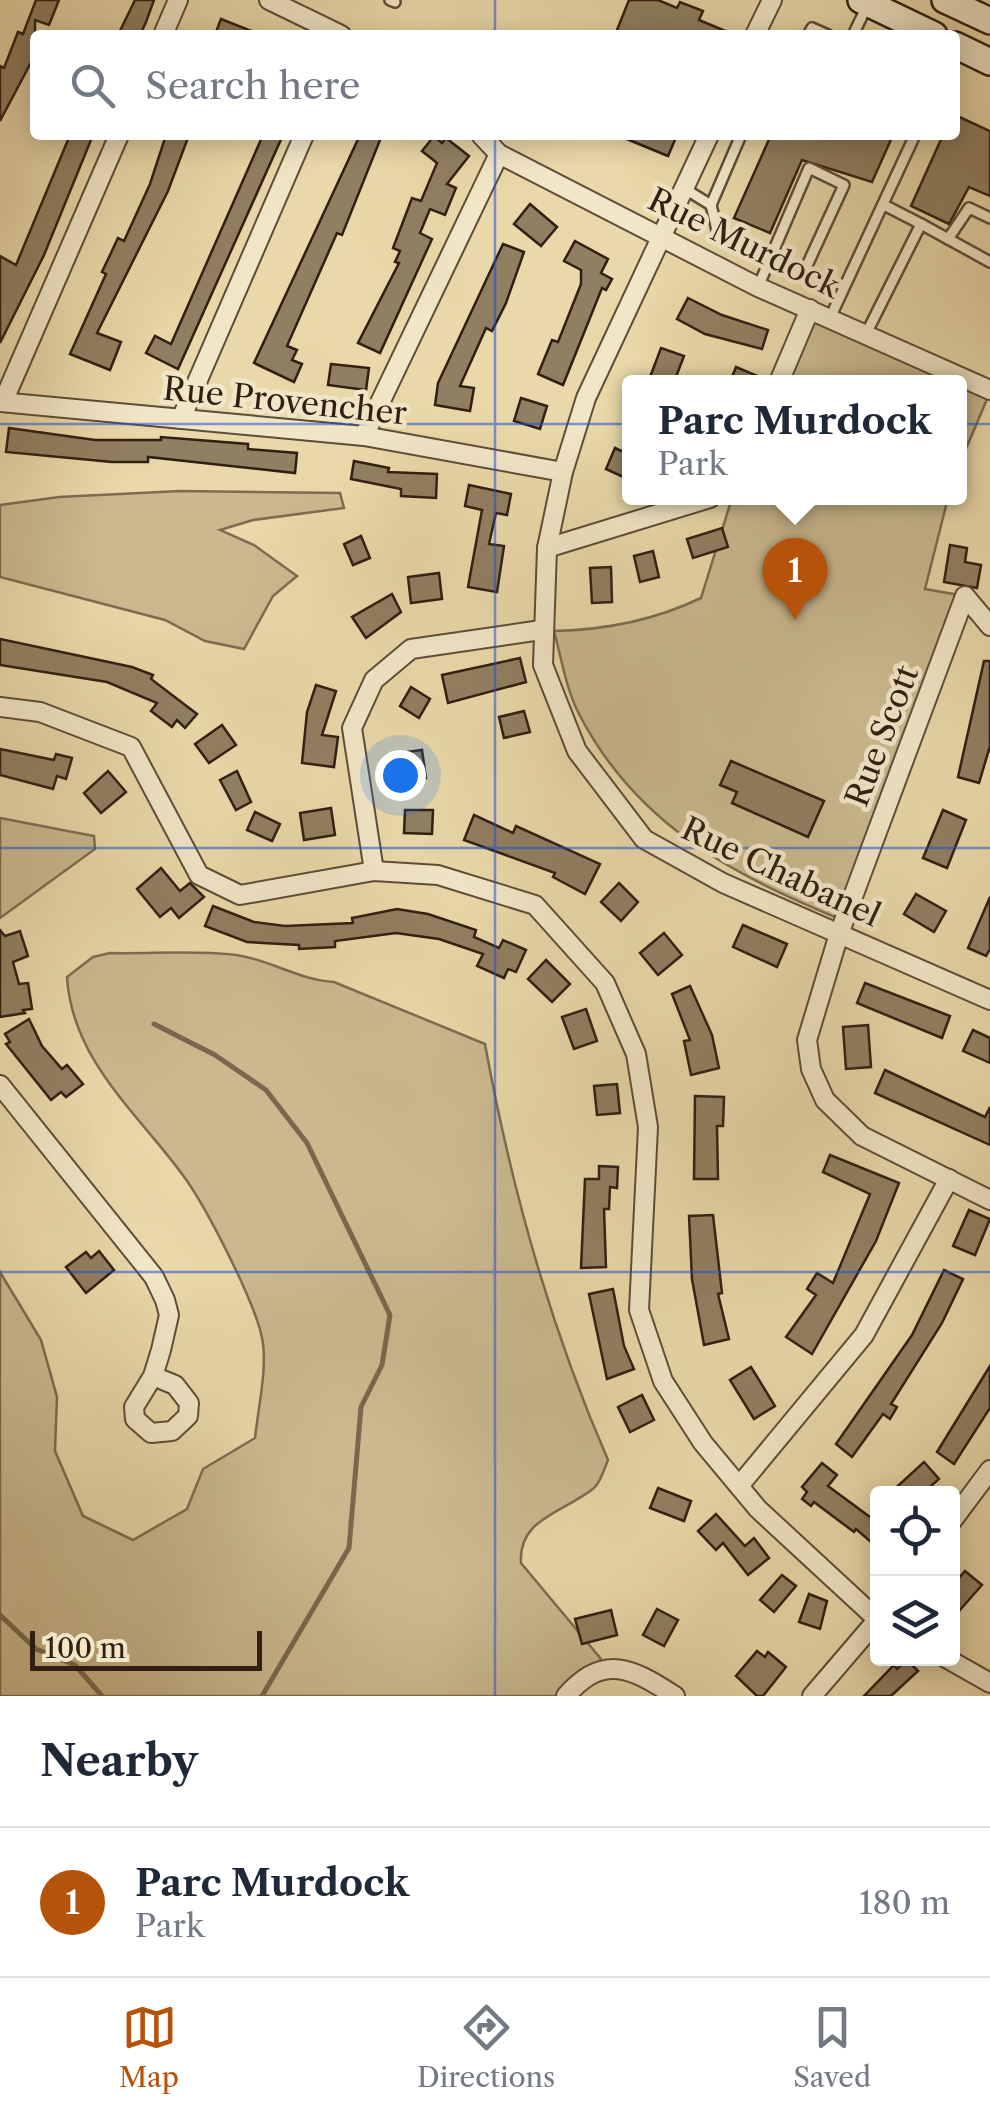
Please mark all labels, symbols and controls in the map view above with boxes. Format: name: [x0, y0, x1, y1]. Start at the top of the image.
search box: [30, 30, 960, 140]
icon: search: [65, 58, 120, 113]
text: Search here: [145, 62, 360, 109]
street label: Rue Murdock: [642, 179, 848, 306]
street label: Rue Provencher: [161, 368, 409, 433]
popup: [622, 375, 967, 505]
text: Parc Murdock: [657, 397, 932, 444]
text: Park: [657, 444, 727, 483]
pin: 1: [762, 538, 828, 620]
street label: Rue Scott: [837, 659, 926, 812]
your location: [375, 750, 426, 801]
street label: Rue Chabanel: [676, 808, 887, 935]
map controls: [870, 1486, 960, 1666]
button: locate: [870, 1486, 960, 1576]
button: layers: [870, 1576, 960, 1666]
scale bar: [30, 1626, 262, 1670]
text: 100 m: [45, 1631, 126, 1665]
text: Nearby: [40, 1735, 198, 1787]
text: Parc Murdock: [135, 1859, 409, 1906]
text: 1: [65, 1883, 80, 1922]
text: 180 m: [859, 1883, 950, 1922]
text: Park: [135, 1906, 205, 1945]
tab: Map: [119, 2000, 179, 2094]
tab: Directions: [417, 2000, 555, 2094]
tab: Saved: [793, 2000, 871, 2094]

